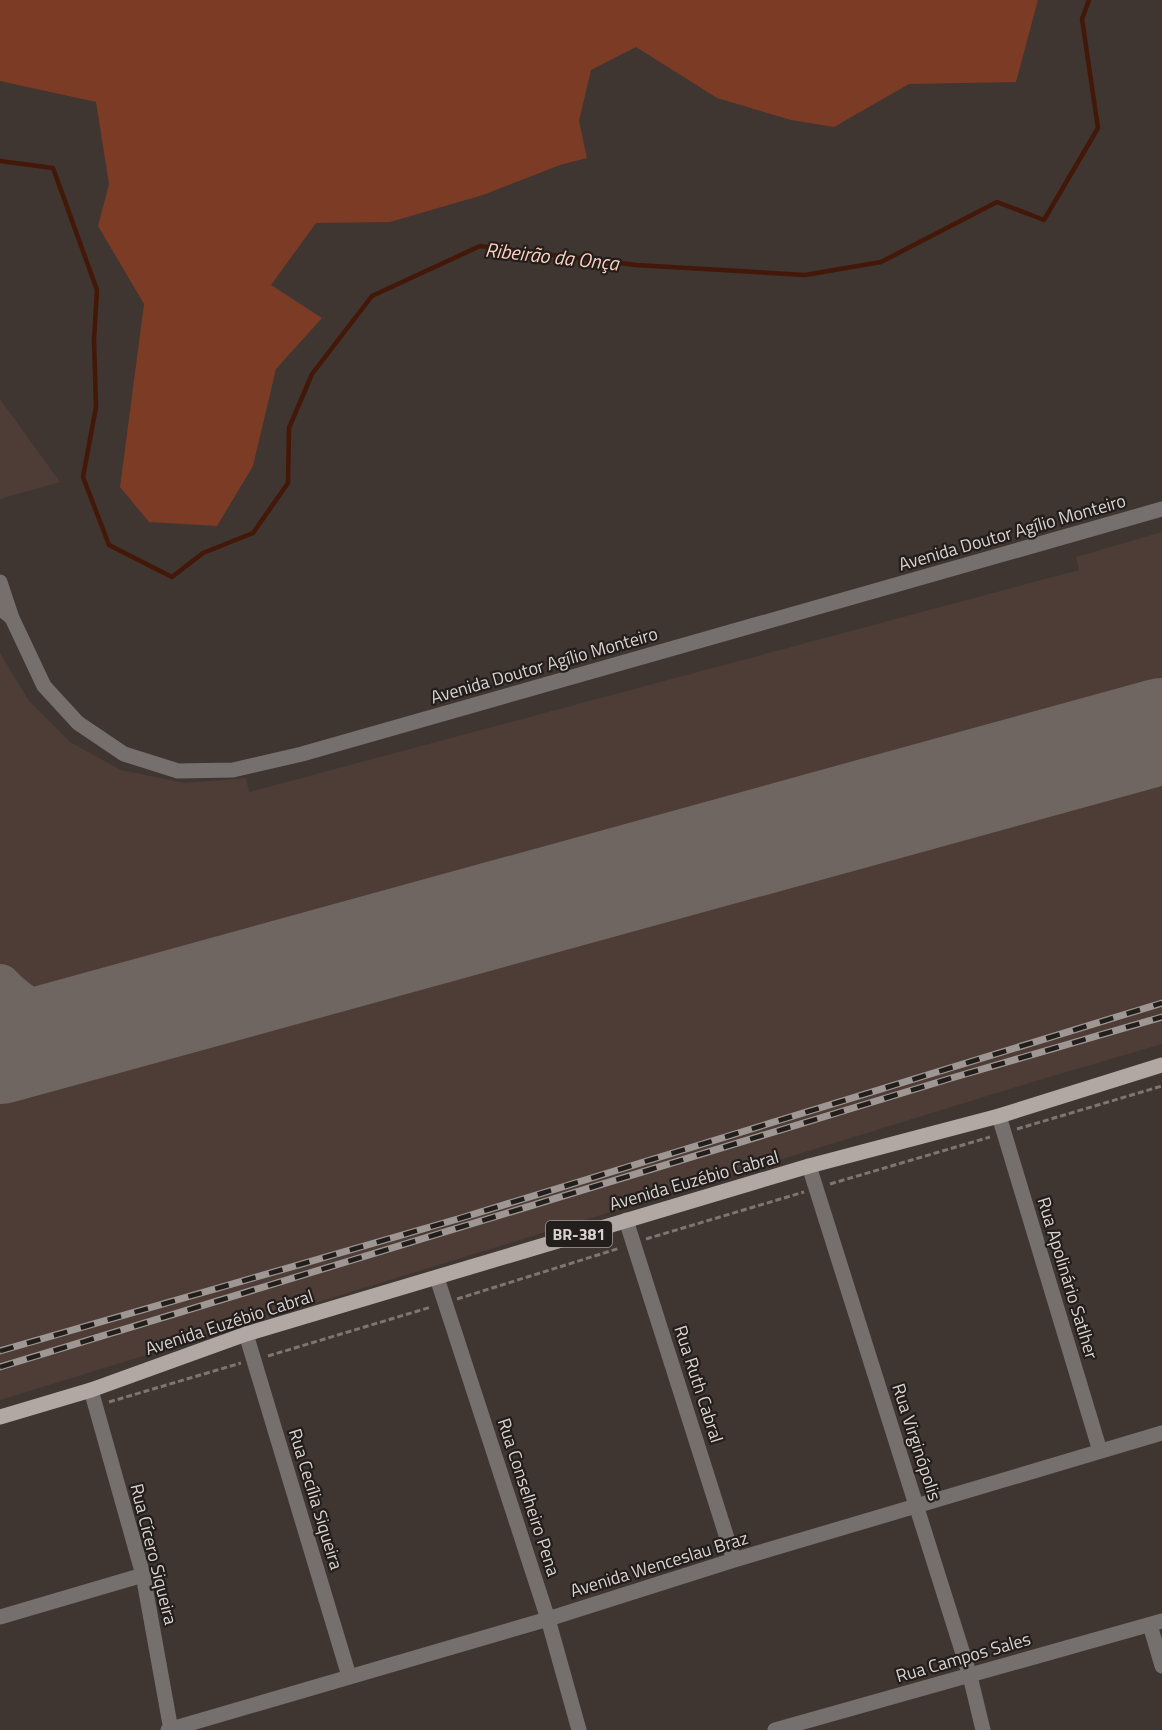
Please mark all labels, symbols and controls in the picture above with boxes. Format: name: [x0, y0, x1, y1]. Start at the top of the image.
water label: Ribeirão da Onça: [484, 234, 621, 279]
street label: Avenida Doutor Agílio Monteiro: [895, 487, 1129, 577]
street label: Avenida Doutor Agílio Monteiro: [427, 620, 661, 710]
street label: Avenida Euzébio Cabral: [606, 1143, 782, 1217]
street label: Rua Apolinário Satlher: [1031, 1194, 1105, 1362]
road number: BR-381: [546, 1221, 612, 1247]
street label: Avenida Euzébio Cabral: [141, 1282, 317, 1362]
street label: Rua Ruth Cabral: [667, 1322, 731, 1446]
street label: Rua Virginópolis: [885, 1380, 949, 1504]
street label: Rua Conselheiro Pena: [491, 1415, 567, 1579]
street label: Rua Cecília Siqueira: [282, 1425, 350, 1573]
street label: Rua Cícero Siqueira: [123, 1481, 185, 1627]
street label: Avenida Wenceslau Braz: [567, 1524, 751, 1604]
street label: Rua Campos Sales: [892, 1625, 1034, 1689]

